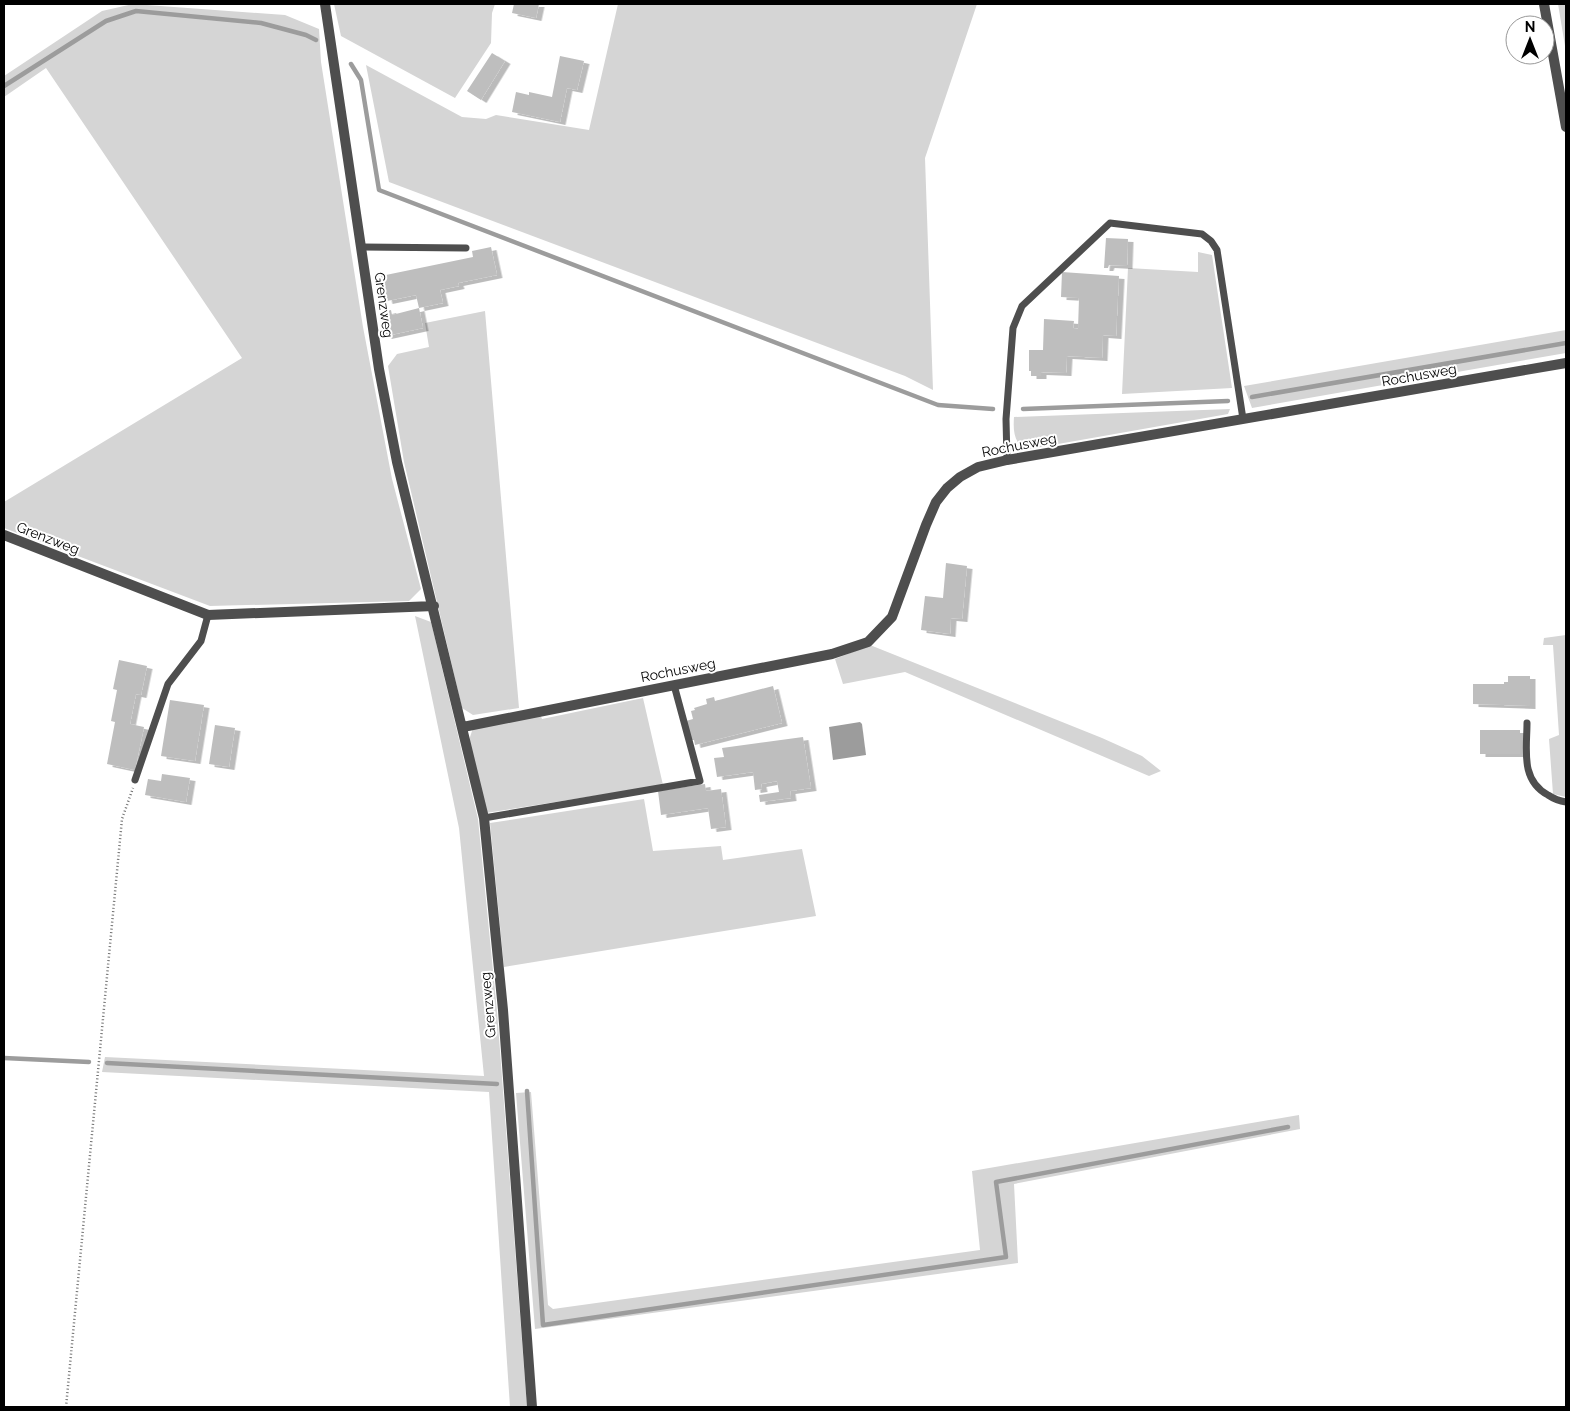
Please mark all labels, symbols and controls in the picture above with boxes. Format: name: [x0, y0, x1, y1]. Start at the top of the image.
north arrow: [1505, 15, 1555, 65]
text: N: [1525, 19, 1535, 35]
street label: Grenzweg: [371, 271, 397, 339]
street label: Rochusweg: [1380, 361, 1458, 389]
street label: Rochusweg: [980, 430, 1058, 460]
street label: Grenzweg: [14, 519, 82, 557]
street label: Rochusweg: [639, 655, 717, 685]
street label: Grenzweg: [477, 971, 499, 1039]

